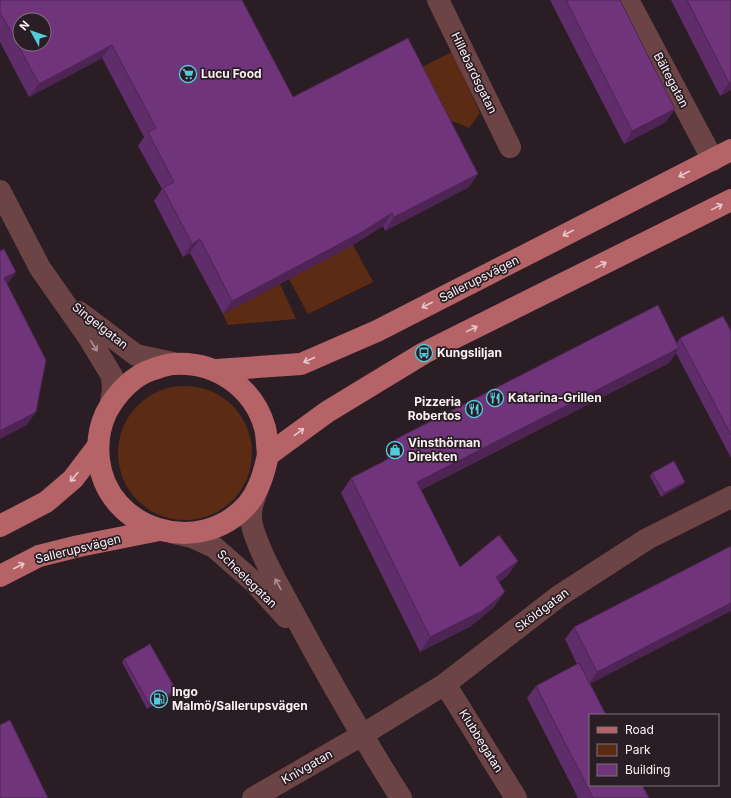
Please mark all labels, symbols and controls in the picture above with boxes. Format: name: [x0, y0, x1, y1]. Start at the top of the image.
north arrow: [12, 12, 52, 52]
text: N: [16, 18, 32, 33]
street label: Hillebardsgatan: [448, 30, 501, 116]
street label: Bältegatan: [651, 50, 692, 110]
supermarket icon: Lucu Food: [178, 64, 198, 84]
place label: Lucu Food: [201, 66, 262, 81]
one-way arrow: [678, 171, 690, 179]
one-way arrow: [711, 203, 723, 210]
one-way arrow: [562, 230, 574, 237]
street label: Sallerupsvägen: [436, 252, 521, 305]
one-way arrow: [595, 261, 607, 268]
street label: Singelgatan: [69, 299, 131, 352]
one-way arrow: [421, 302, 433, 309]
one-way arrow: [466, 325, 478, 332]
one-way arrow: [90, 340, 98, 352]
bus stop icon: Kungsliljan: [414, 343, 434, 363]
place label: Kungsliljan: [437, 345, 502, 360]
one-way arrow: [304, 357, 316, 364]
restaurant icon: Katarina-Grillen: [485, 388, 505, 408]
place label: Katarina-Grillen: [508, 390, 602, 405]
place label: Pizzeria Robertos: [408, 394, 461, 423]
restaurant icon: Pizzeria Robertos: [464, 399, 484, 419]
one-way arrow: [294, 428, 305, 437]
place label: Vinsthörnan Direkten: [408, 435, 481, 464]
shop icon: Vinsthörnan Direkten: [385, 440, 405, 460]
one-way arrow: [69, 472, 78, 482]
street label: Sallerupsvägen: [34, 531, 122, 566]
street label: Scheelegatan: [214, 546, 280, 611]
one-way arrow: [13, 562, 25, 569]
one-way arrow: [274, 578, 281, 590]
street label: Sköldgatan: [512, 585, 572, 635]
place label: Ingo Malmö/Sallerupsvägen: [172, 684, 308, 713]
fuel station icon: Ingo Malmö/Sallerupsvägen: [149, 689, 169, 709]
street label: Klubbegatan: [456, 706, 507, 775]
legend: [589, 714, 719, 786]
text: Road: [625, 722, 654, 737]
text: Park: [625, 742, 651, 757]
street label: Knivgatan: [279, 746, 335, 787]
text: Building: [625, 762, 670, 777]

